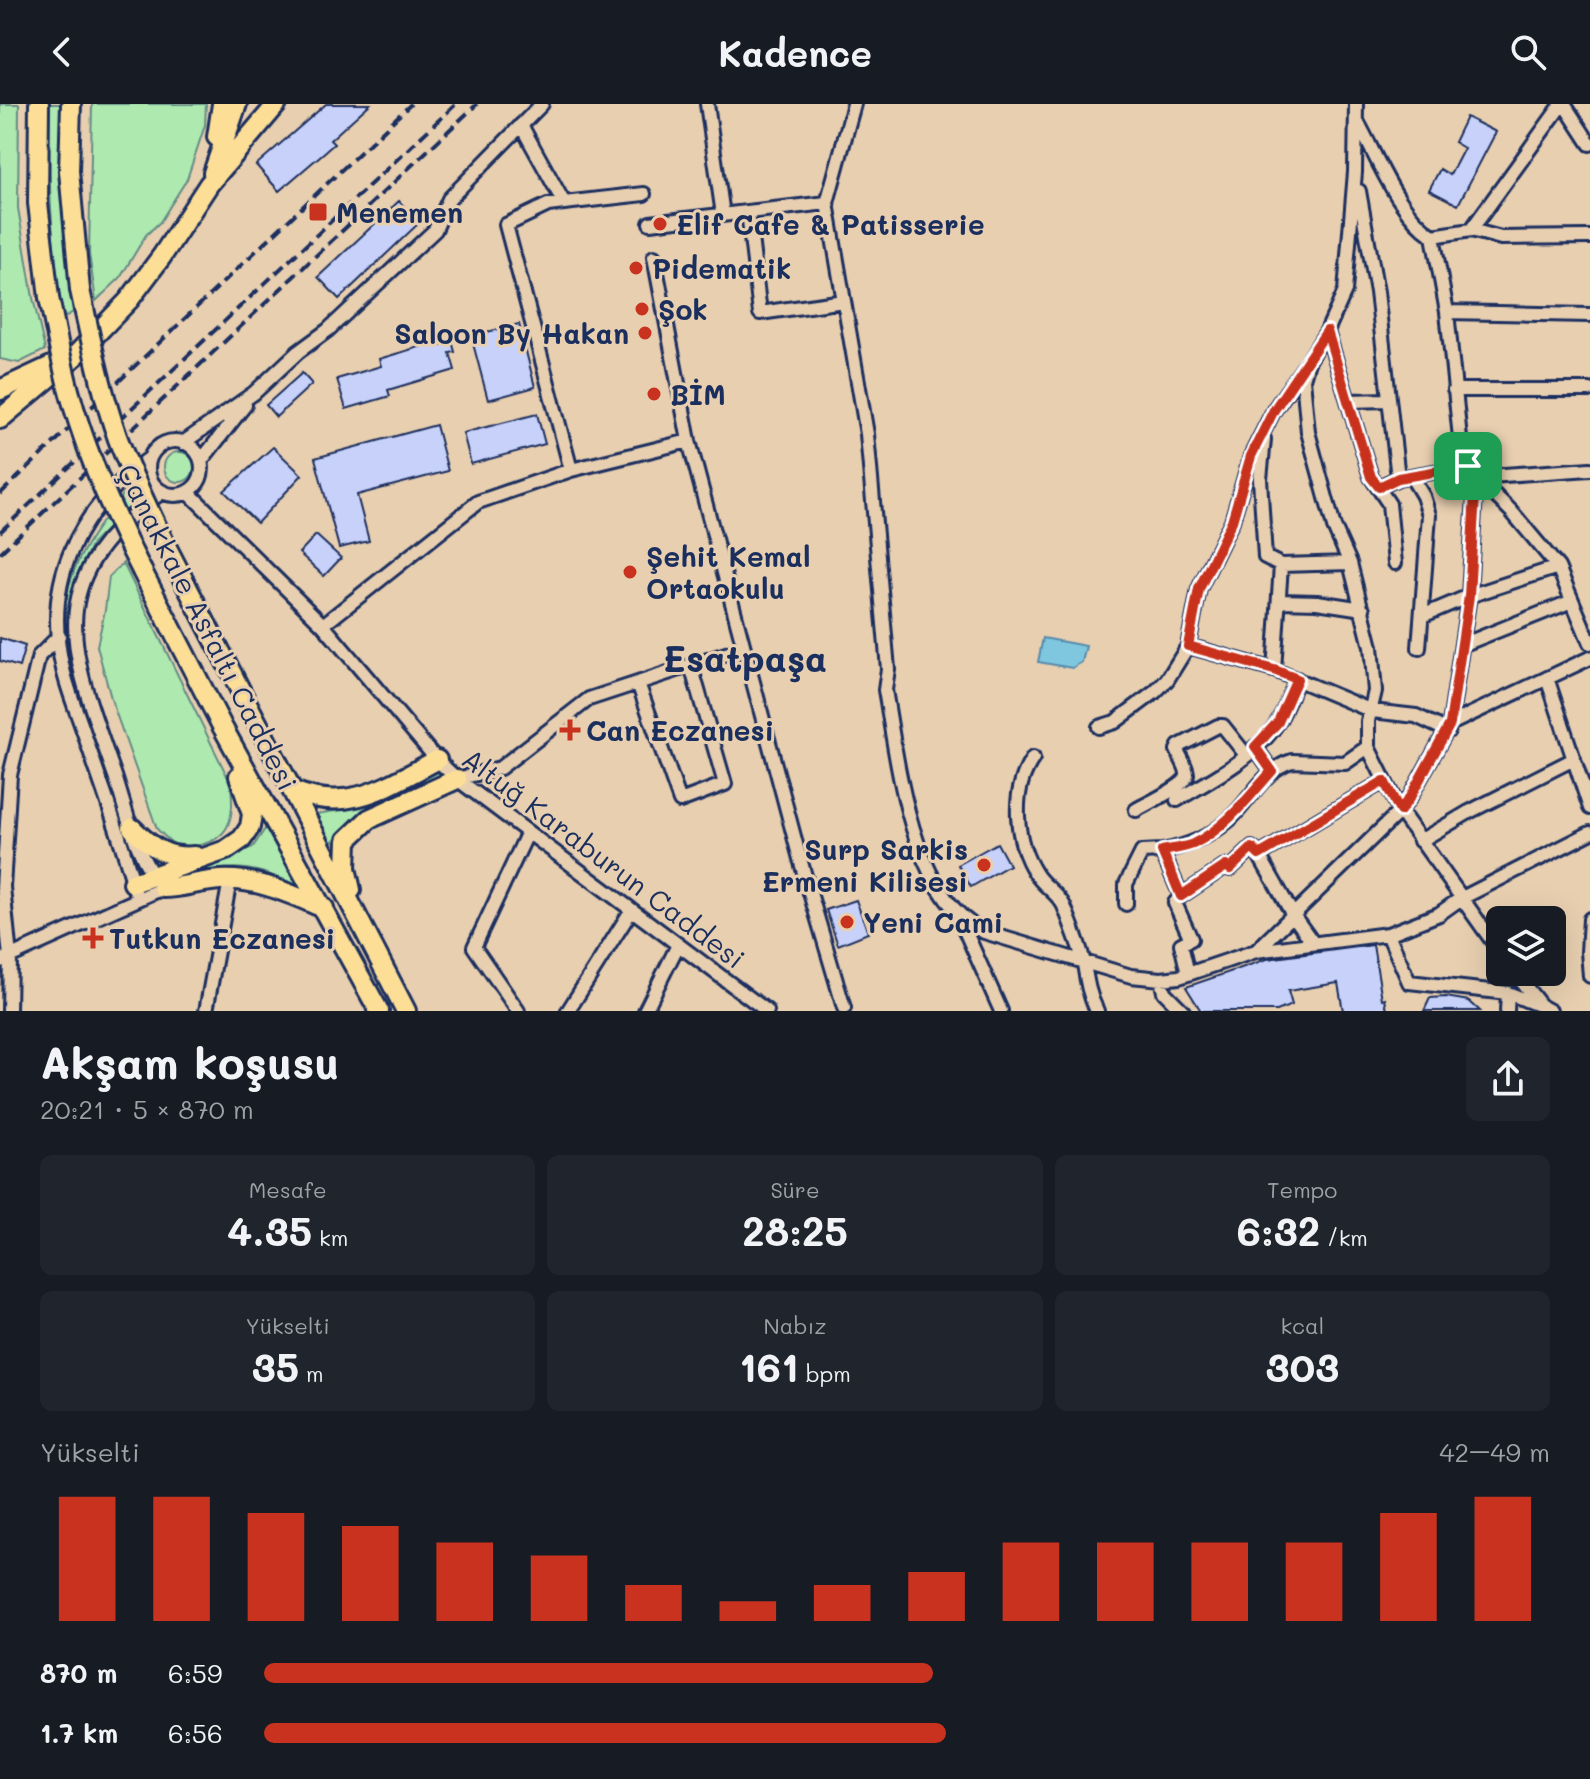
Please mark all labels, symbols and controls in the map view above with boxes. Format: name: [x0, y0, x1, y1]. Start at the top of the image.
text: Kadence: [718, 29, 872, 76]
icon: back: [40, 30, 84, 74]
icon: search: [1506, 30, 1550, 74]
place label: Menemen: [336, 194, 463, 230]
marker: Menemen: [307, 201, 329, 223]
place label: Elif Cafe & Patisserie: [676, 206, 985, 242]
marker: Elif Cafe & Patisserie: [651, 215, 669, 233]
place label: Pidematik: [652, 250, 791, 286]
marker: Pidematik: [627, 259, 645, 277]
place label: Şok: [658, 291, 708, 327]
marker: Şok: [633, 300, 651, 318]
place label: Saloon By Hakan: [394, 315, 629, 352]
marker: Saloon By Hakan: [636, 324, 654, 342]
place label: BİM: [670, 376, 726, 412]
marker: BİM: [645, 385, 663, 403]
pin: [1434, 432, 1502, 500]
icon: arrive: [1446, 444, 1490, 488]
street label: Çanakkale Asfaltı Caddesi: [110, 458, 306, 796]
place label: Şehit Kemal Ortaokulu: [646, 538, 811, 606]
marker: Şehit Kemal Ortaokulu: [621, 563, 639, 581]
district label: Esatpaşa: [663, 634, 827, 683]
place label: Can Eczanesi: [586, 712, 774, 748]
marker: Can Eczanesi: [561, 721, 579, 739]
street label: Altuğ Karaburun Caddesi: [456, 740, 752, 976]
place label: Surp Sarkis Ermeni Kilisesi: [762, 831, 968, 899]
marker: Surp Sarkis Ermeni Kilisesi: [975, 856, 993, 874]
place label: Yeni Cami: [863, 904, 1003, 940]
map controls: [1486, 906, 1566, 986]
button: layers: [1486, 906, 1566, 986]
marker: Yeni Cami: [838, 913, 856, 931]
place label: Tutkun Eczanesi: [109, 920, 335, 956]
marker: Tutkun Eczanesi: [84, 929, 102, 947]
text: Akşam koşusu: [40, 1033, 340, 1090]
button: share: [1466, 1037, 1550, 1121]
text: 20:21 · 5 × 870 m: [40, 1092, 254, 1126]
text: Mesafe: [249, 1175, 327, 1204]
text: Süre: [770, 1175, 820, 1204]
text: Tempo: [1267, 1175, 1337, 1204]
text: 4.35: [227, 1204, 312, 1256]
text: 28:25: [742, 1204, 848, 1256]
text: 6:32: [1237, 1204, 1320, 1256]
text: km: [312, 1223, 348, 1252]
text: /km: [1320, 1223, 1368, 1252]
text: Yükselti: [245, 1311, 330, 1340]
text: Nabız: [763, 1311, 827, 1340]
text: kcal: [1280, 1311, 1324, 1340]
text: 35: [252, 1340, 299, 1392]
text: 161: [739, 1340, 799, 1392]
text: 303: [1265, 1340, 1339, 1392]
text: m: [299, 1359, 324, 1388]
text: bpm: [799, 1359, 851, 1388]
text: Yükselti: [40, 1435, 140, 1469]
text: 42–49 m: [1439, 1435, 1550, 1469]
text: 870 m: [40, 1656, 117, 1690]
text: 6:59: [168, 1656, 222, 1690]
text: 1.7 km: [40, 1716, 118, 1750]
text: 6:56: [168, 1716, 223, 1750]

